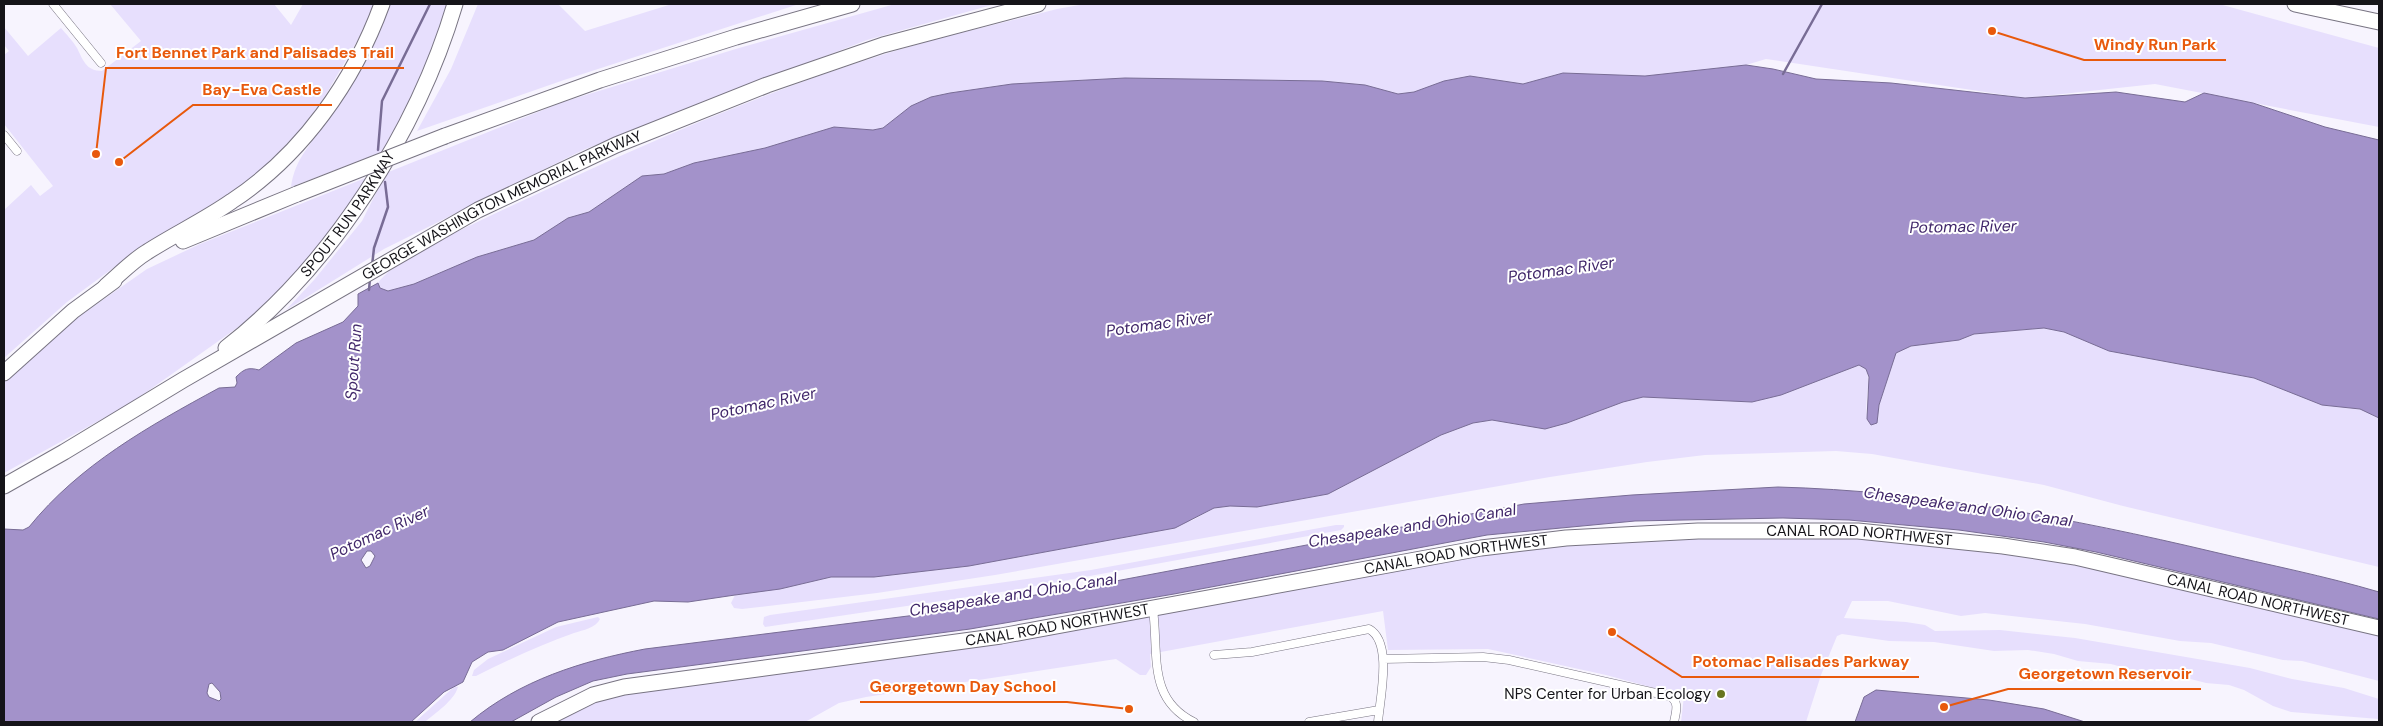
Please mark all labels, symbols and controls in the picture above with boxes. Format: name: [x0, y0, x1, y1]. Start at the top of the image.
callout: Windy Run Park: [2084, 29, 2226, 60]
text: Windy Run Park: [2094, 34, 2217, 55]
callout: Fort Bennet Park and Palisades Trail: [106, 37, 404, 68]
text: Fort Bennet Park and Palisades Trail: [116, 42, 394, 63]
callout: Bay-Eva Castle: [193, 74, 332, 105]
text: Bay-Eva Castle: [202, 79, 322, 100]
street label: GEORGE WASHINGTON MEMORIAL PARKWAY: [358, 126, 645, 285]
street label: SPOUT RUN PARKWAY: [296, 147, 400, 281]
water label: Potomac River: [1909, 215, 2018, 238]
water label: Potomac River: [1506, 251, 1617, 287]
water label: Potomac River: [1104, 305, 1215, 341]
water label: Spout Run: [340, 323, 367, 401]
water label: Potomac River: [708, 382, 819, 425]
water label: Chesapeake and Ohio Canal: [1862, 481, 2074, 532]
water label: Chesapeake and Ohio Canal: [1307, 499, 1518, 552]
water label: Potomac River: [326, 500, 433, 565]
street label: CANAL ROAD NORTHWEST: [1766, 521, 1953, 551]
street label: CANAL ROAD NORTHWEST: [1362, 530, 1549, 579]
water label: Chesapeake and Ohio Canal: [908, 568, 1119, 621]
street label: CANAL ROAD NORTHWEST: [2165, 569, 2351, 631]
street label: CANAL ROAD NORTHWEST: [964, 599, 1151, 651]
callout: Potomac Palisades Parkway: [1682, 646, 1919, 677]
text: Potomac Palisades Parkway: [1693, 651, 1910, 672]
callout: Georgetown Reservoir: [2008, 658, 2201, 689]
text: Georgetown Reservoir: [2018, 663, 2192, 684]
callout: Georgetown Day School: [860, 671, 1067, 702]
text: Georgetown Day School: [870, 676, 1056, 697]
place label: NPS Center for Urban Ecology: [1504, 684, 1712, 704]
marker: NPS Center for Urban Ecology: [1715, 688, 1727, 700]

